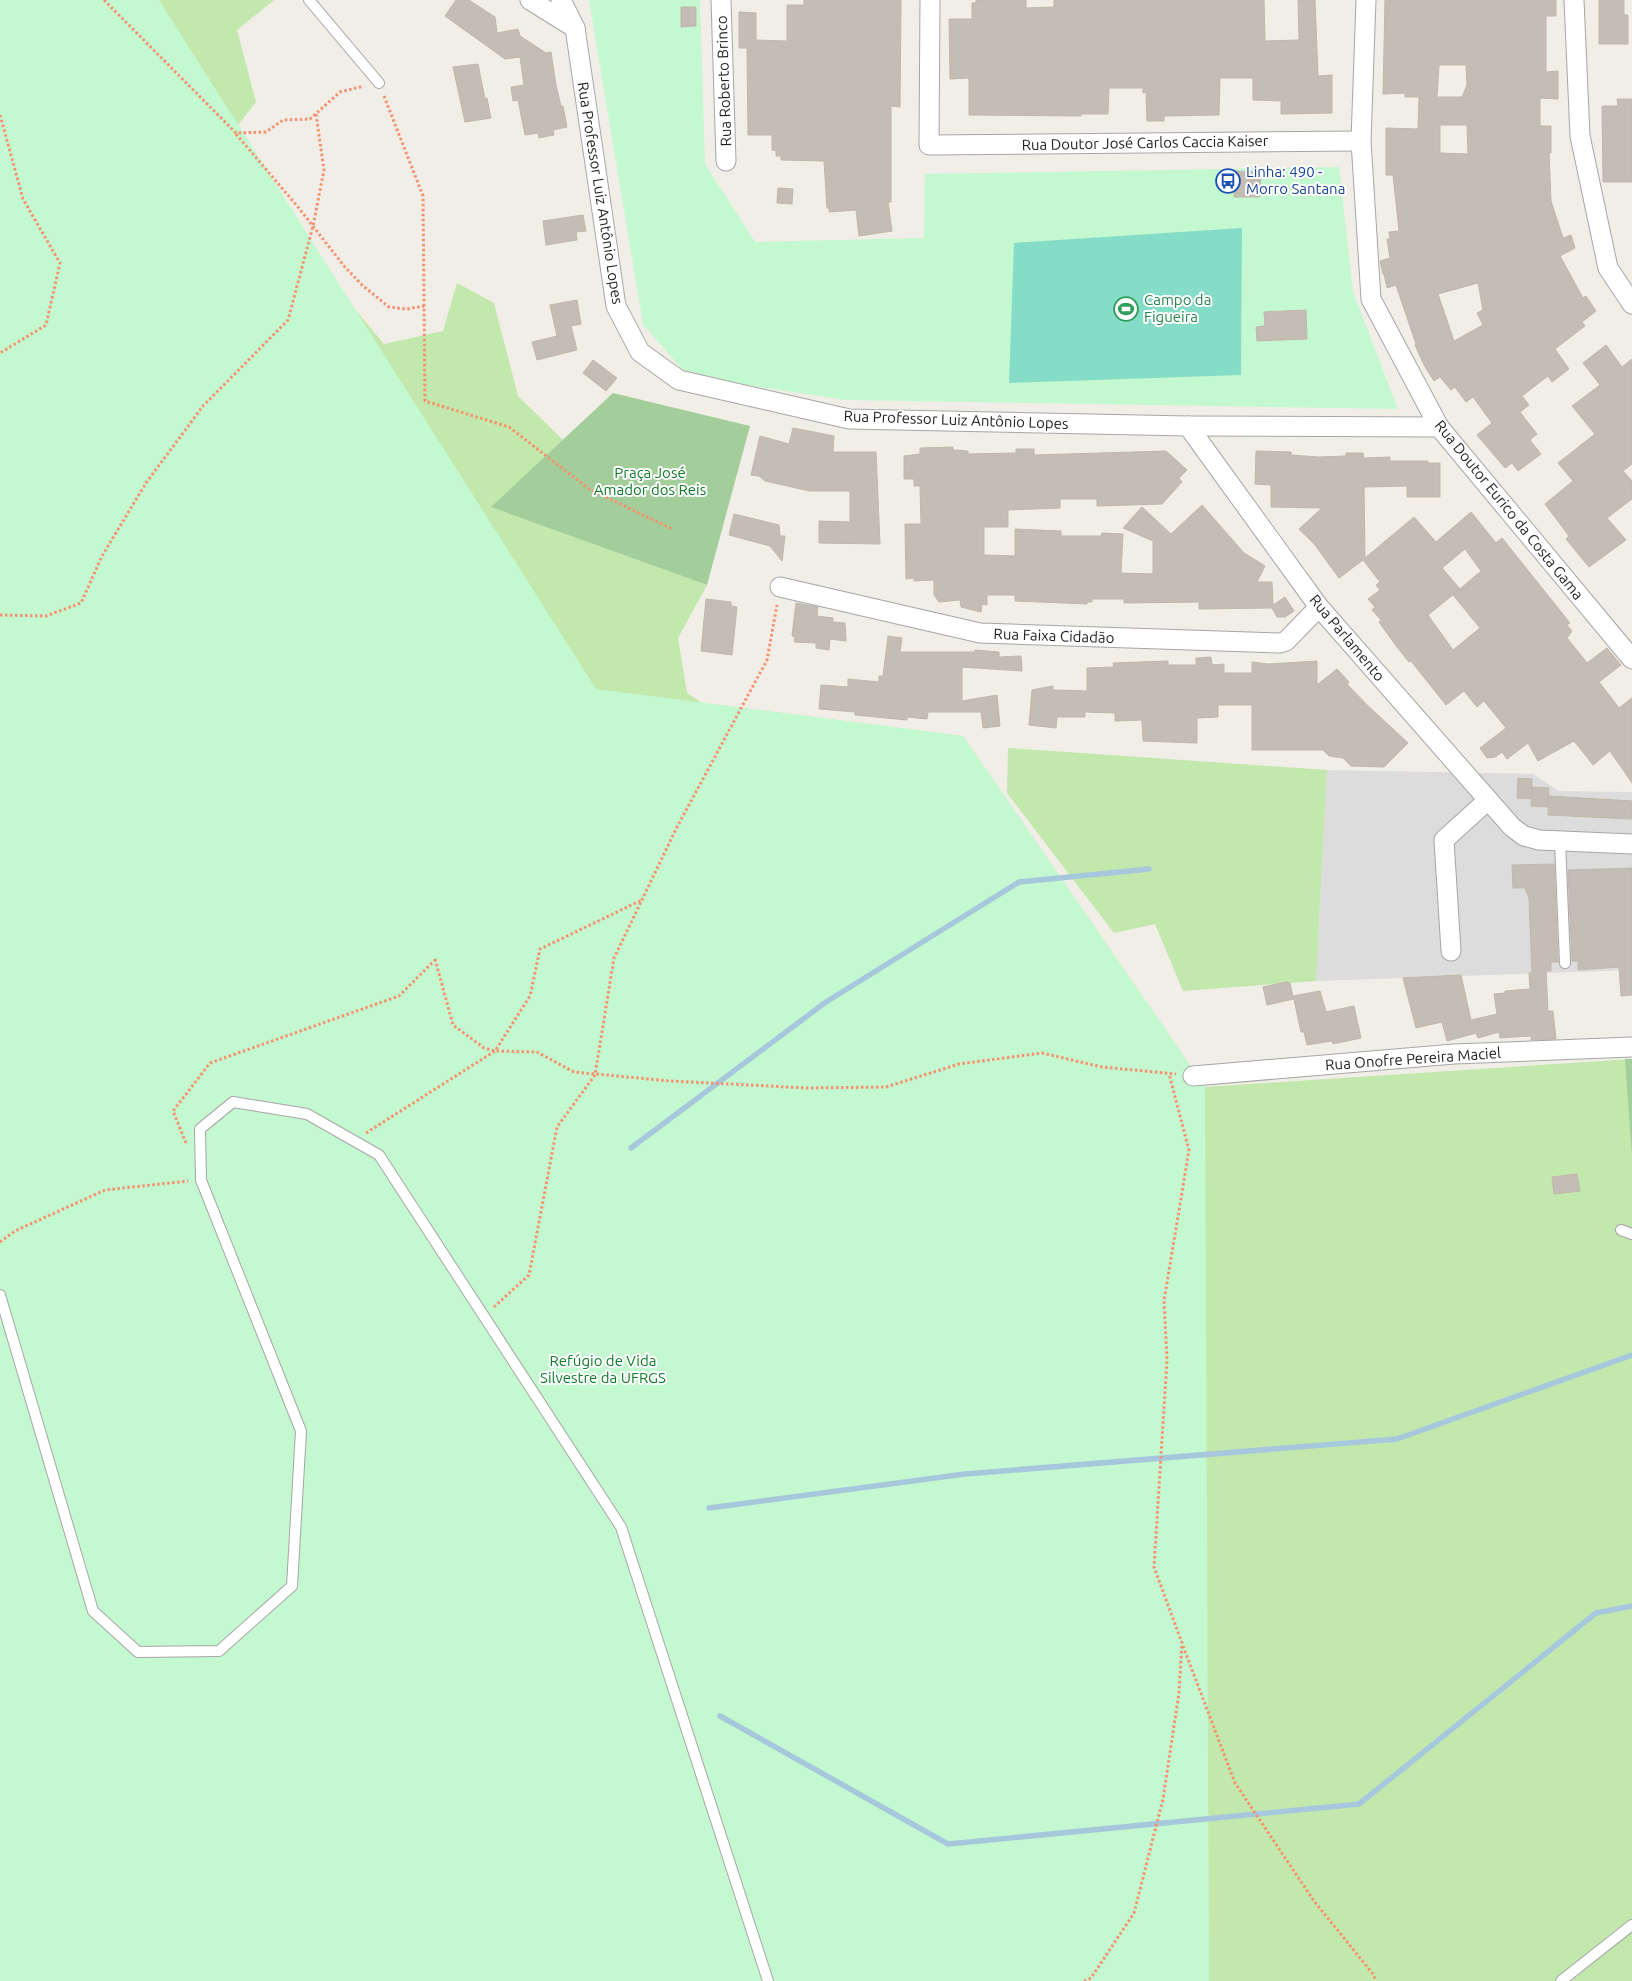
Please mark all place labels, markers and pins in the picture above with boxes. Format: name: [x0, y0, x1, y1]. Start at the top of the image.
place label: Linha: 490 - Morro Santana: [1246, 163, 1345, 197]
bus stop icon: Linha: 490 - Morro Santana: [1215, 168, 1241, 194]
place label: Campo da Figueira: [1144, 291, 1211, 325]
sports icon: Campo da Figueira: [1113, 296, 1139, 322]

